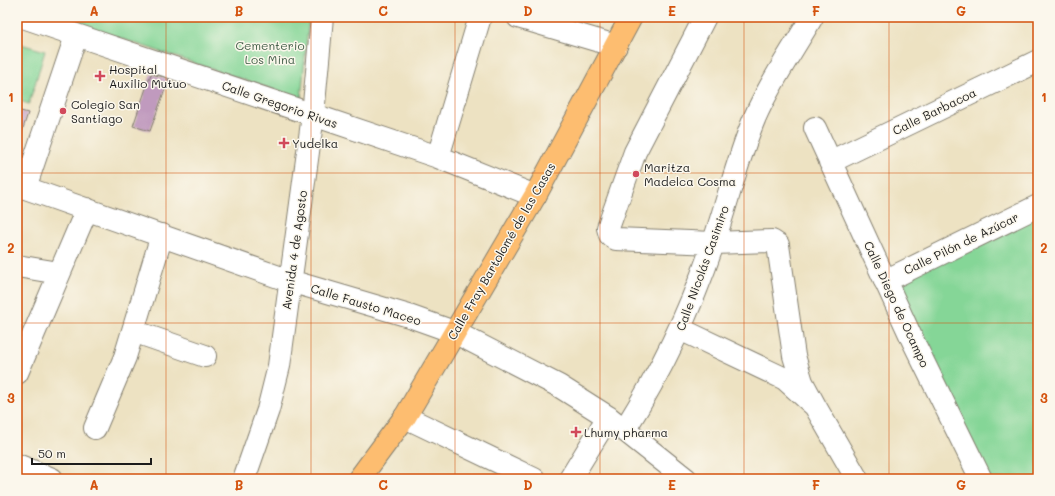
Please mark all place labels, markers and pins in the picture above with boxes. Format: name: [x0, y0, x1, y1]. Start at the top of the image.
place label: Hospital Auxilio Mutuo: [109, 61, 186, 91]
marker: Hospital Auxilio Mutuo: [94, 70, 106, 82]
place label: Colegio San Santiago: [71, 96, 140, 126]
marker: Colegio San Santiago: [58, 106, 68, 116]
place label: Yudelka: [292, 135, 338, 151]
marker: Yudelka: [279, 138, 289, 148]
place label: Maritza Madelca Cosma: [644, 159, 736, 189]
marker: Maritza Madelca Cosma: [631, 169, 641, 179]
place label: Lhumy pharma: [584, 424, 668, 440]
marker: Lhumy pharma: [571, 427, 581, 437]

